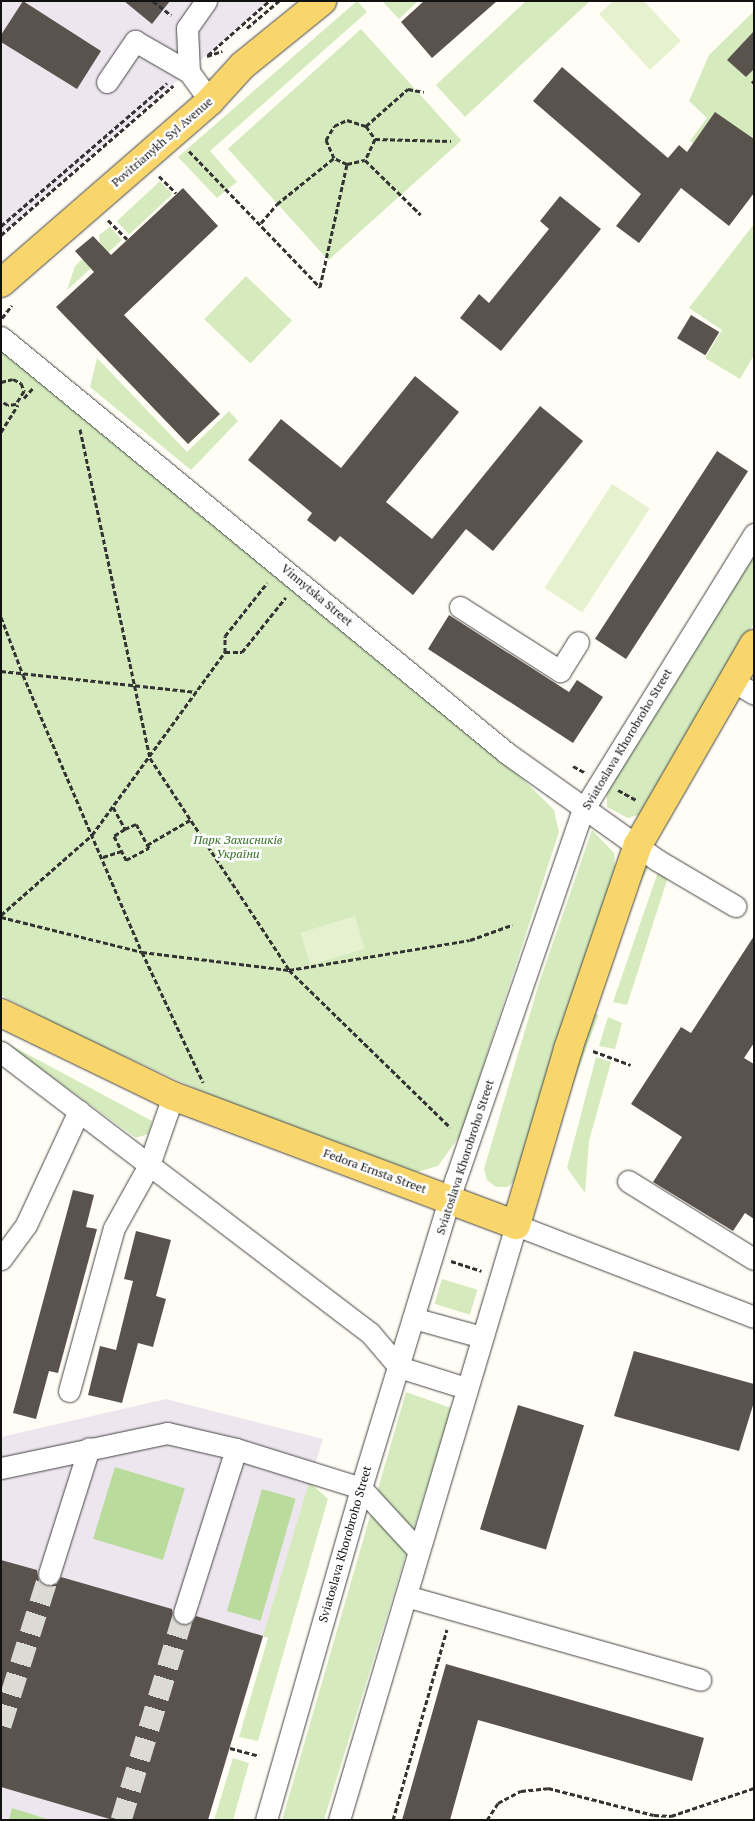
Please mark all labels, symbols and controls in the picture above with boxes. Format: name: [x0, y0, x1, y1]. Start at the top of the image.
street label: Povitrianykh Syl Avenue: [108, 94, 216, 190]
street label: Vinnytska Street: [278, 561, 356, 629]
street label: Sviatoslava Khorobroho Street: [579, 666, 675, 812]
park label: Парк Захисників України: [193, 833, 283, 861]
street label: Sviatoslava Khorobroho Street: [433, 1078, 497, 1236]
street label: Fedora Ernsta Street: [321, 1146, 429, 1196]
street label: Sviatoslava Khorobroho Street: [316, 1464, 374, 1624]

